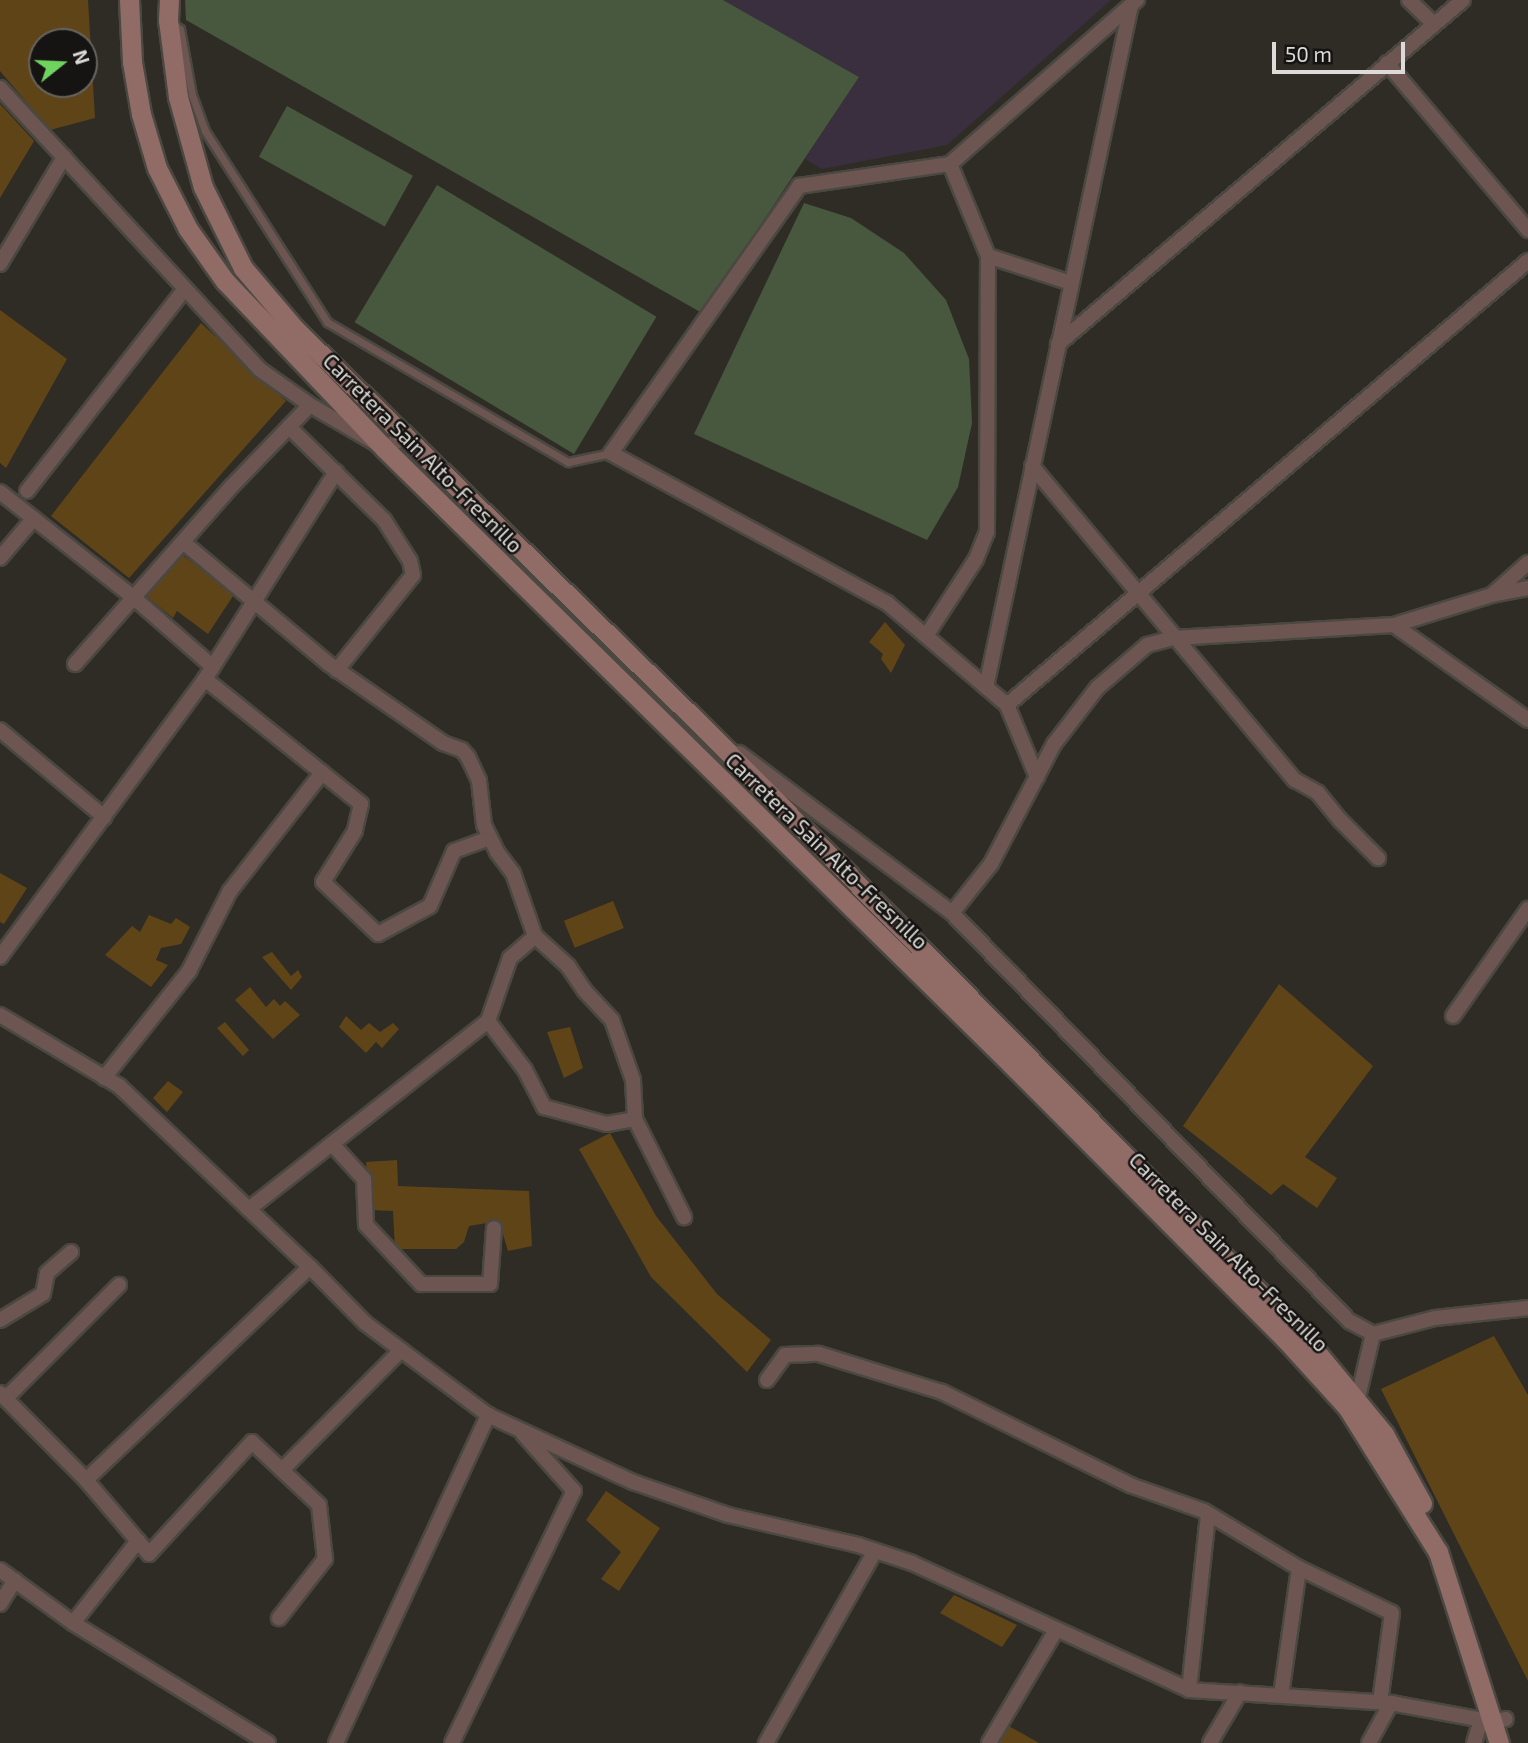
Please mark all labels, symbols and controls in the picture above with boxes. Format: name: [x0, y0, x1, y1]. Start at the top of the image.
north arrow: [28, 28, 98, 98]
scale bar: [1276, 28, 1409, 72]
text: 50 m: [1285, 41, 1332, 66]
text: N: [68, 47, 95, 67]
street label: Carretera Sain Alto-Fresnillo: [318, 348, 528, 558]
street label: Carretera Sain Alto-Fresnillo: [720, 747, 934, 955]
street label: Carretera Sain Alto-Fresnillo: [1124, 1147, 1334, 1357]

